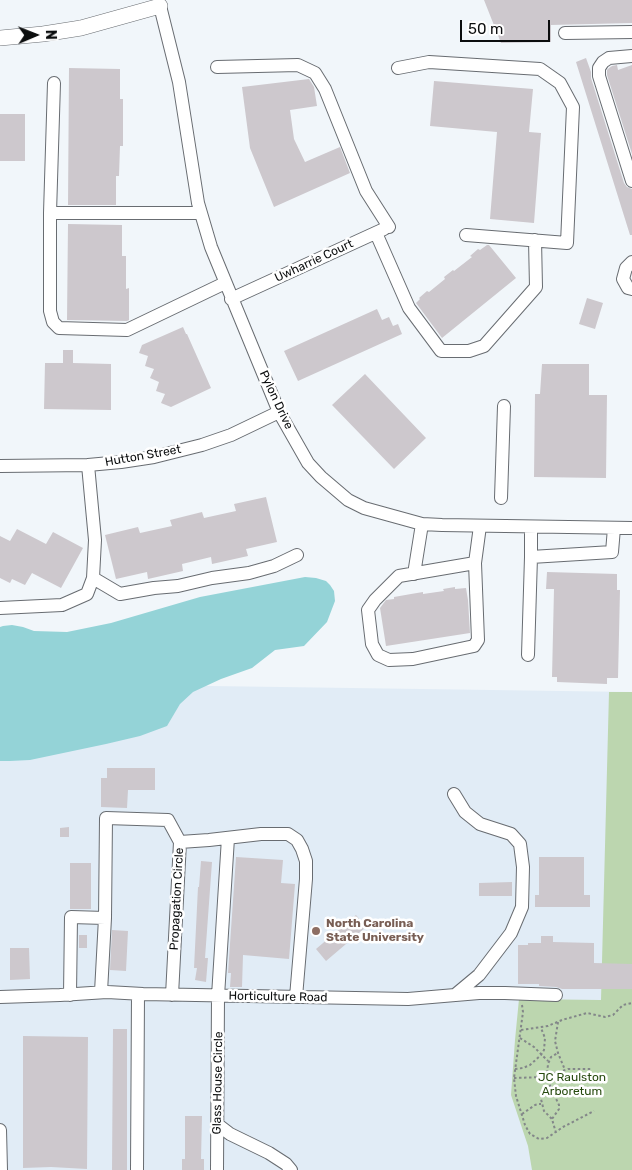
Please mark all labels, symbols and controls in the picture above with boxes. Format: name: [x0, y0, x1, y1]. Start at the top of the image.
north arrow: [10, 10, 60, 60]
scale bar: [462, 10, 552, 42]
text: 50 m: [468, 20, 503, 38]
text: N: [42, 30, 59, 40]
street label: Uwharrie Court: [272, 237, 356, 285]
street label: Pylon Drive: [256, 368, 296, 432]
street label: Hutton Street: [104, 442, 182, 470]
street label: Propagation Circle: [167, 847, 187, 951]
place label: North Carolina State University: [326, 917, 424, 945]
marker: North Carolina State University: [310, 925, 322, 937]
street label: Horticulture Road: [228, 989, 328, 1005]
street label: Glass House Circle: [210, 1031, 226, 1135]
park label: JC Raulston Arboretum: [538, 1071, 606, 1099]

